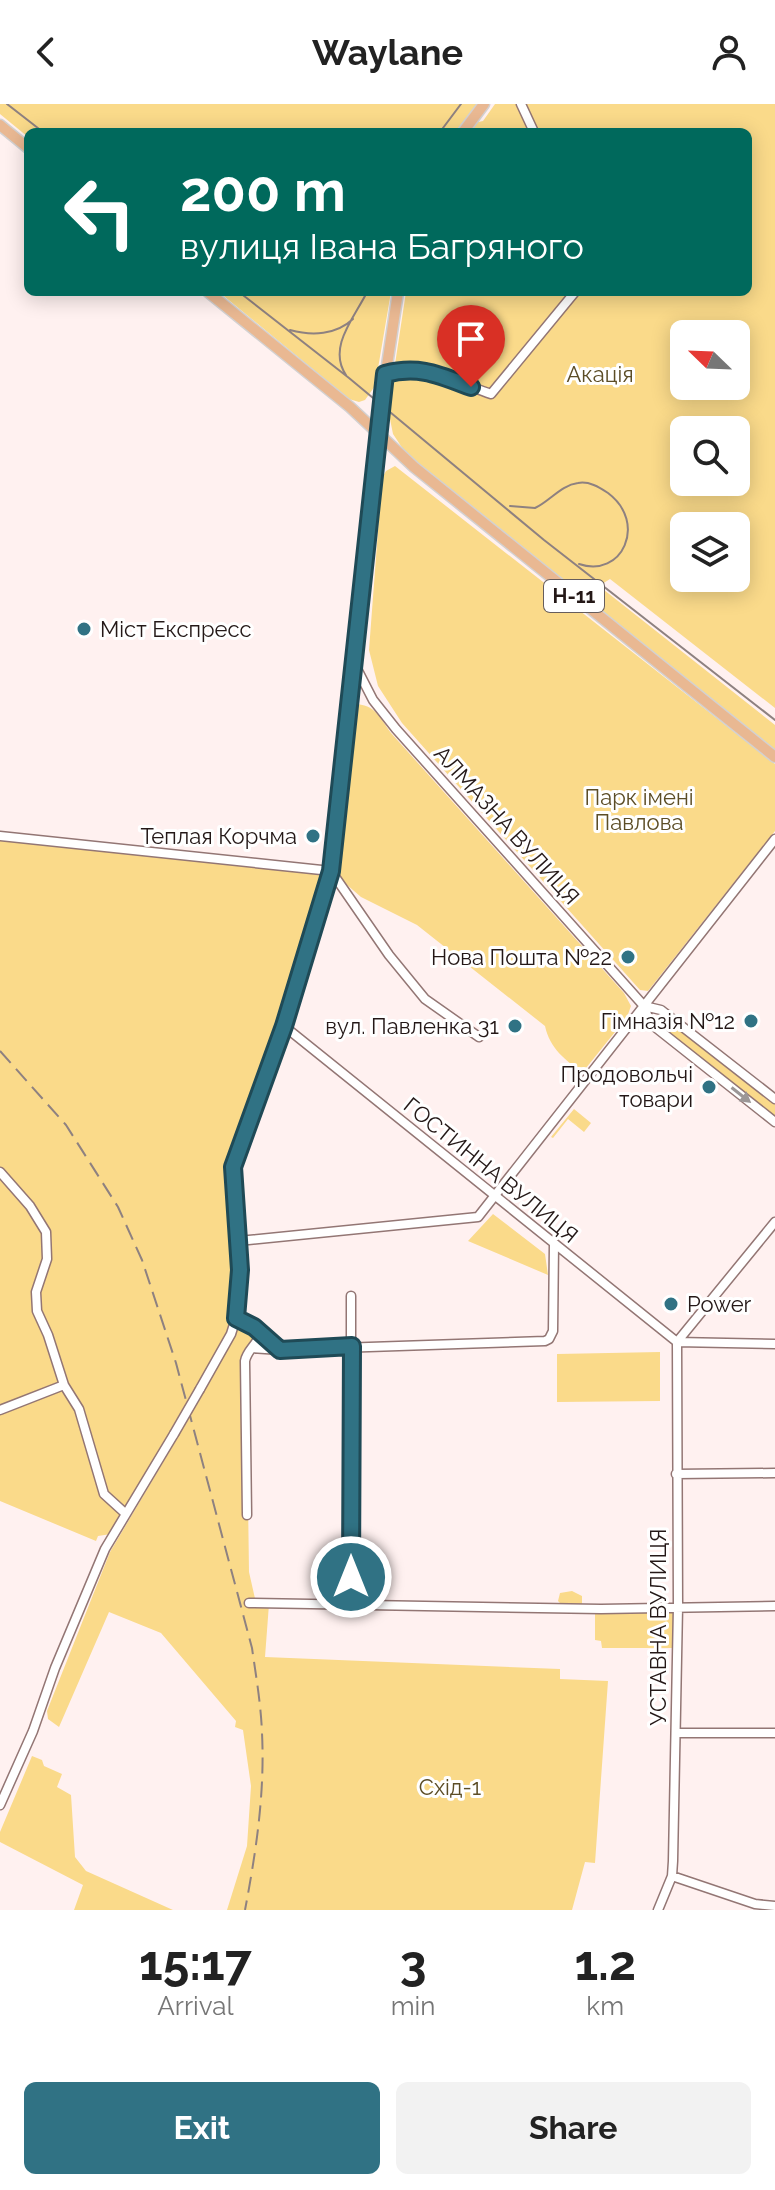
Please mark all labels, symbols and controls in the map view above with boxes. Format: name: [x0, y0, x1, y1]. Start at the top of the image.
icon: back: [24, 30, 68, 74]
icon: person: [707, 30, 751, 74]
text: Waylane: [312, 31, 463, 73]
text: 200 m: [180, 158, 346, 224]
icon: left: [48, 160, 152, 264]
text: вулиця Івана Багряного: [180, 225, 584, 267]
pin: [437, 305, 505, 387]
icon: arrive: [449, 317, 493, 361]
north arrow: [670, 320, 750, 400]
map controls: [670, 320, 750, 592]
park label: Акація: [566, 361, 634, 387]
button: search: [670, 416, 750, 496]
button: layers: [670, 512, 750, 592]
road number: Н-11: [544, 580, 604, 612]
place label: Міст Експресс: [100, 616, 252, 642]
marker: Міст Експресс: [75, 620, 93, 638]
street label: АЛМАЗНА ВУЛИЦЯ: [429, 740, 585, 910]
park label: Парк імені Павлова: [584, 784, 694, 835]
place label: Теплая Корчма: [140, 823, 297, 849]
marker: Теплая Корчма: [304, 827, 322, 845]
place label: Нова Пошта №22: [431, 944, 612, 970]
marker: Нова Пошта №22: [619, 948, 637, 966]
place label: Гімназія №12: [601, 1008, 735, 1034]
marker: Гімназія №12: [742, 1012, 760, 1030]
place label: вул. Павленка 31: [325, 1013, 499, 1039]
marker: вул. Павленка 31: [506, 1017, 524, 1035]
place label: Продовольчі товари: [561, 1061, 693, 1112]
marker: Продовольчі товари: [700, 1078, 718, 1096]
one-way arrow: [731, 1086, 751, 1102]
street label: ГОСТИННА ВУЛИЦЯ: [399, 1092, 583, 1248]
place label: Power: [687, 1291, 752, 1317]
marker: Power: [662, 1295, 680, 1313]
street label: УСТАВНА ВУЛИЦЯ: [645, 1528, 671, 1726]
position arrow: [309, 1535, 393, 1619]
park label: Схід-1: [419, 1774, 481, 1800]
text: 15:17: [139, 1935, 252, 1991]
text: 3: [400, 1935, 426, 1991]
text: 1.2: [574, 1935, 636, 1991]
text: Arrival: [157, 1991, 233, 2021]
text: min: [391, 1991, 435, 2021]
text: km: [586, 1991, 624, 2021]
button: Exit: [24, 2082, 380, 2174]
button: Share: [396, 2082, 751, 2174]

